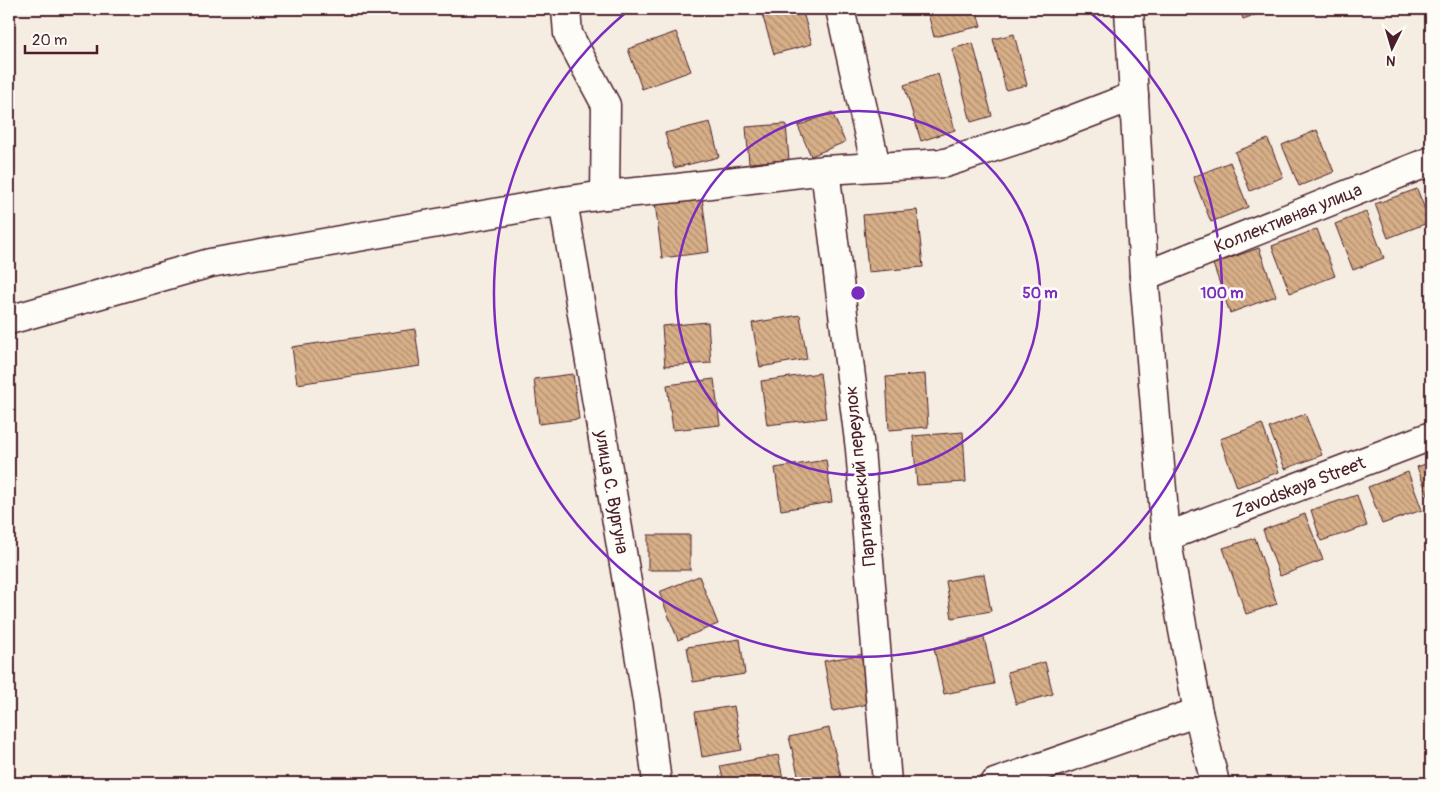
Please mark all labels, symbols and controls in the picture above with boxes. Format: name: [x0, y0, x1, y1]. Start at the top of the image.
scale bar: [25, 22, 98, 54]
north arrow: [1368, 22, 1418, 72]
text: 20 m: [32, 31, 67, 50]
text: N: [1385, 52, 1396, 69]
street label: Коллективная улица: [1211, 178, 1366, 259]
centre of rings: [849, 284, 867, 302]
text: 50 m: [1023, 284, 1057, 303]
text: 100 m: [1201, 284, 1243, 303]
street label: Партизанский переулок: [840, 385, 881, 567]
street label: улица С. Вургуна: [589, 427, 634, 556]
street label: Zavodskaya Street: [1230, 451, 1369, 523]

